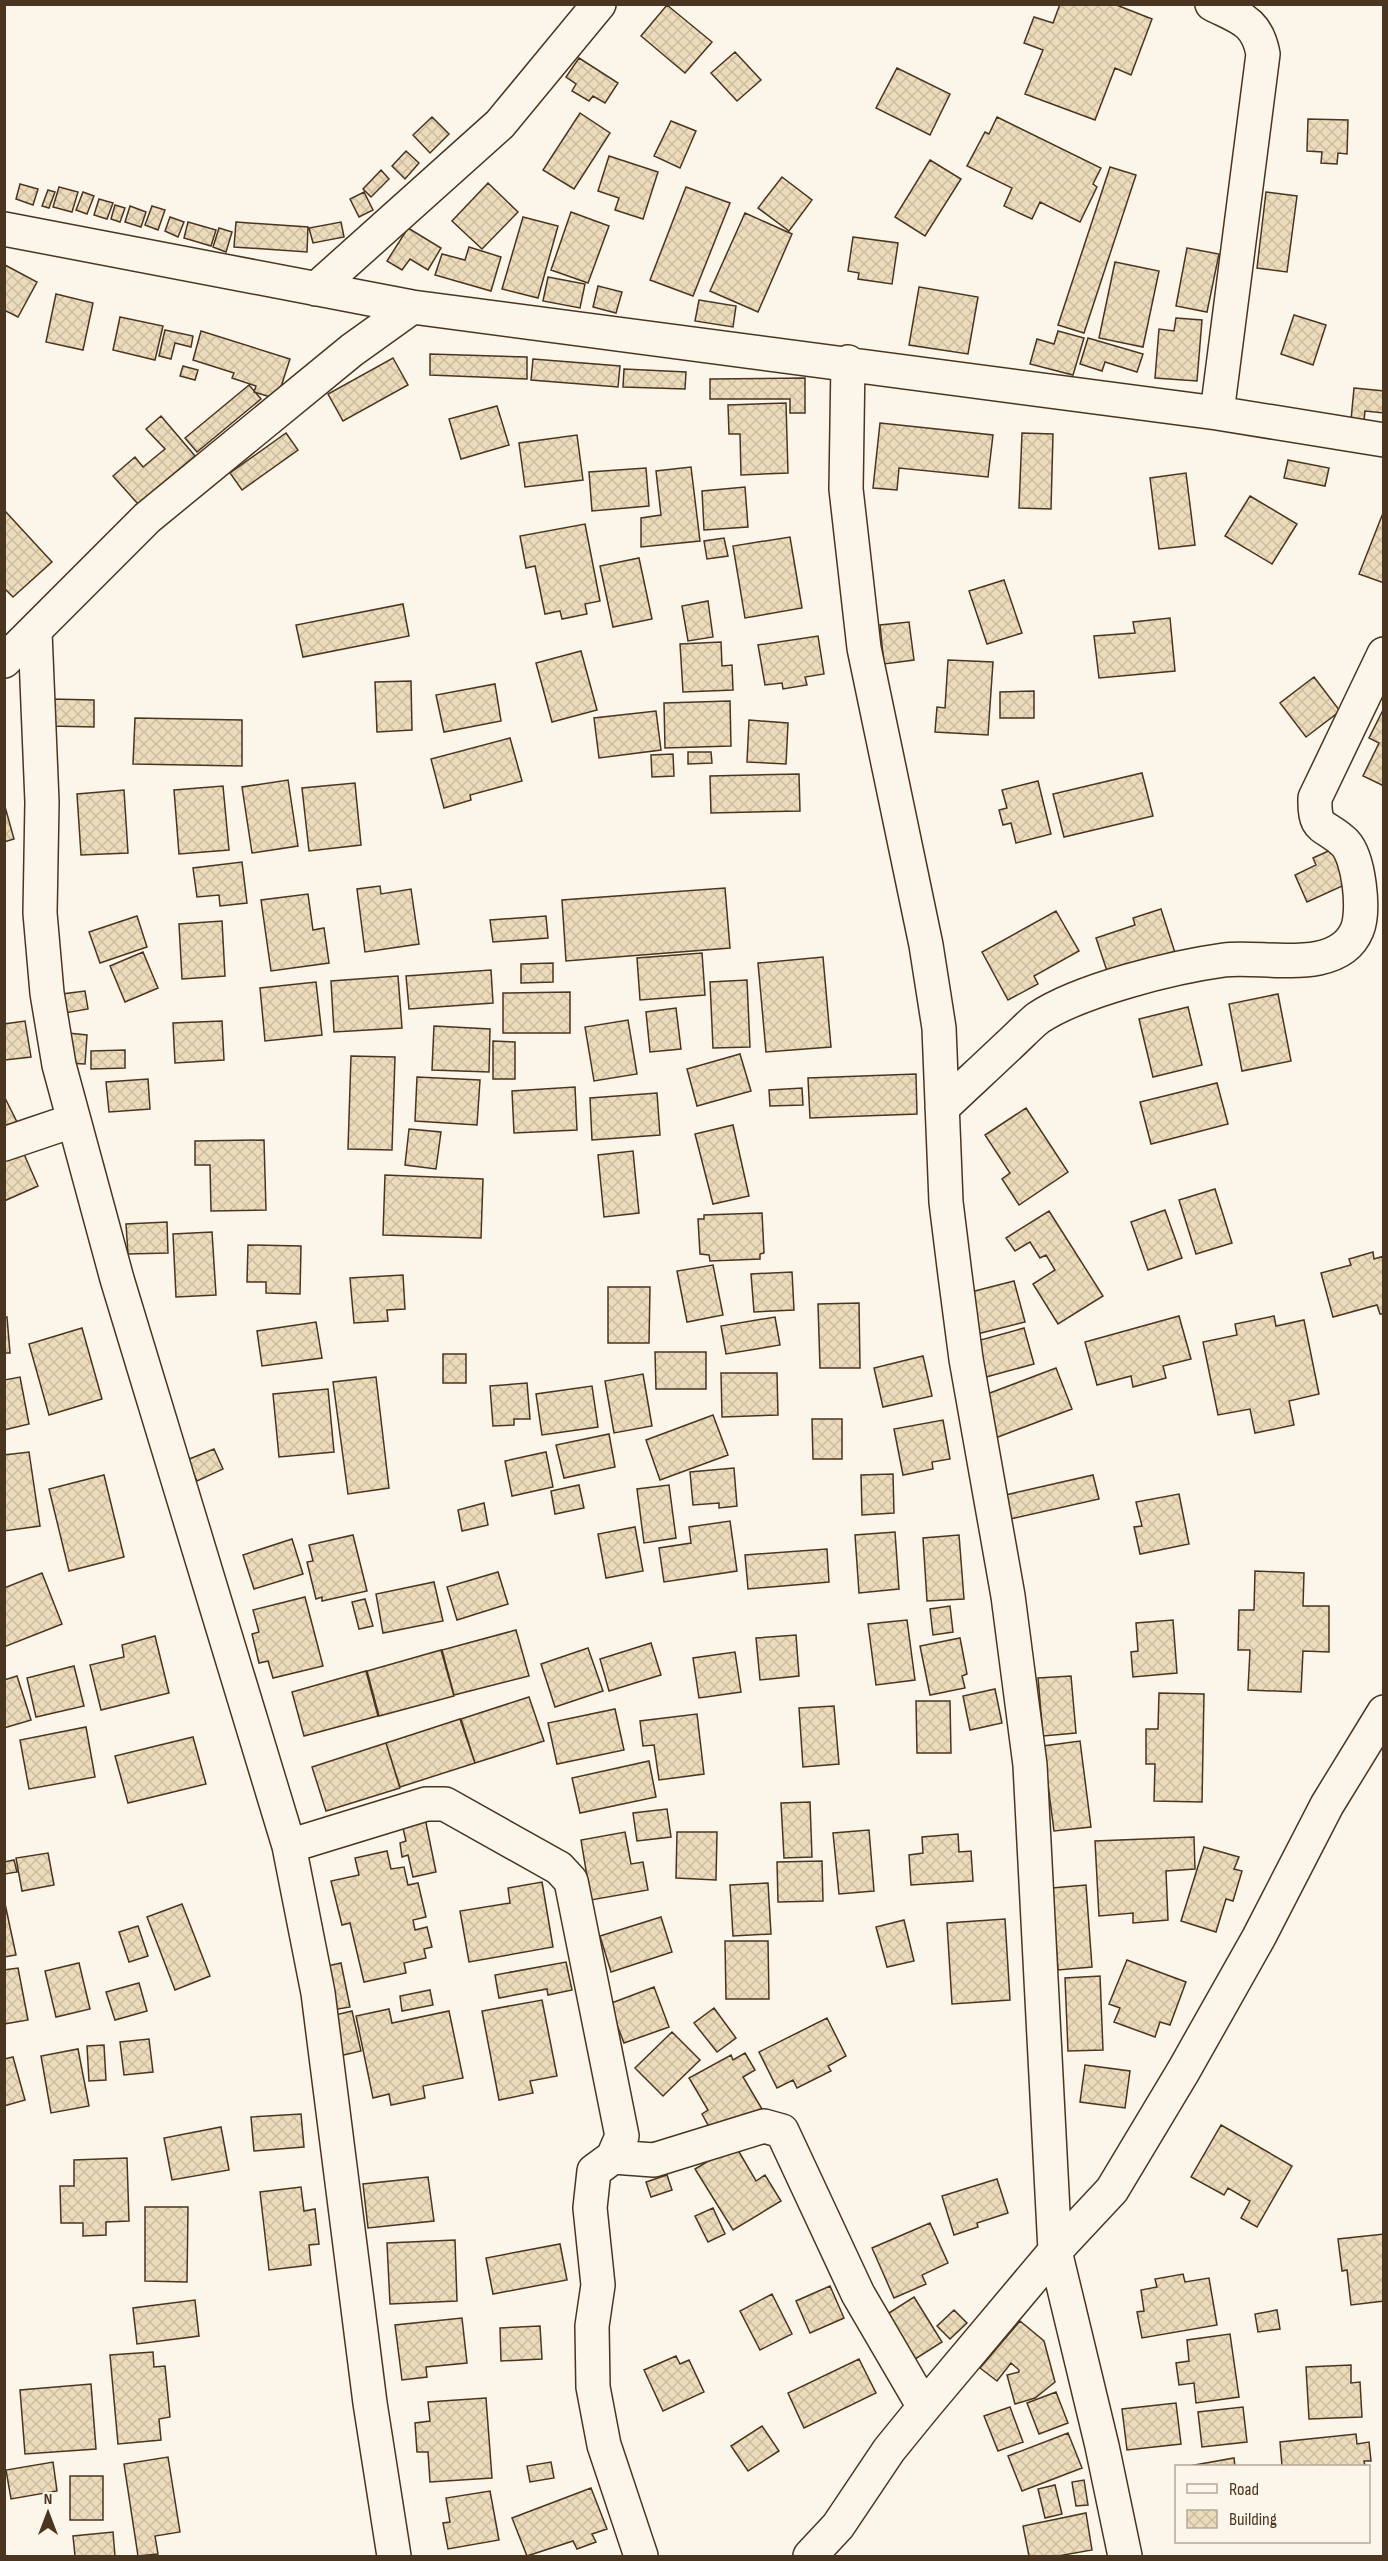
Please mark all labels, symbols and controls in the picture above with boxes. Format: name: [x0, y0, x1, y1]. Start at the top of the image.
legend: [1175, 2465, 1370, 2543]
text: Road: [1229, 2479, 1259, 2500]
north arrow: [18, 2483, 78, 2543]
text: N: [44, 2490, 52, 2509]
text: Building: [1229, 2509, 1277, 2530]

